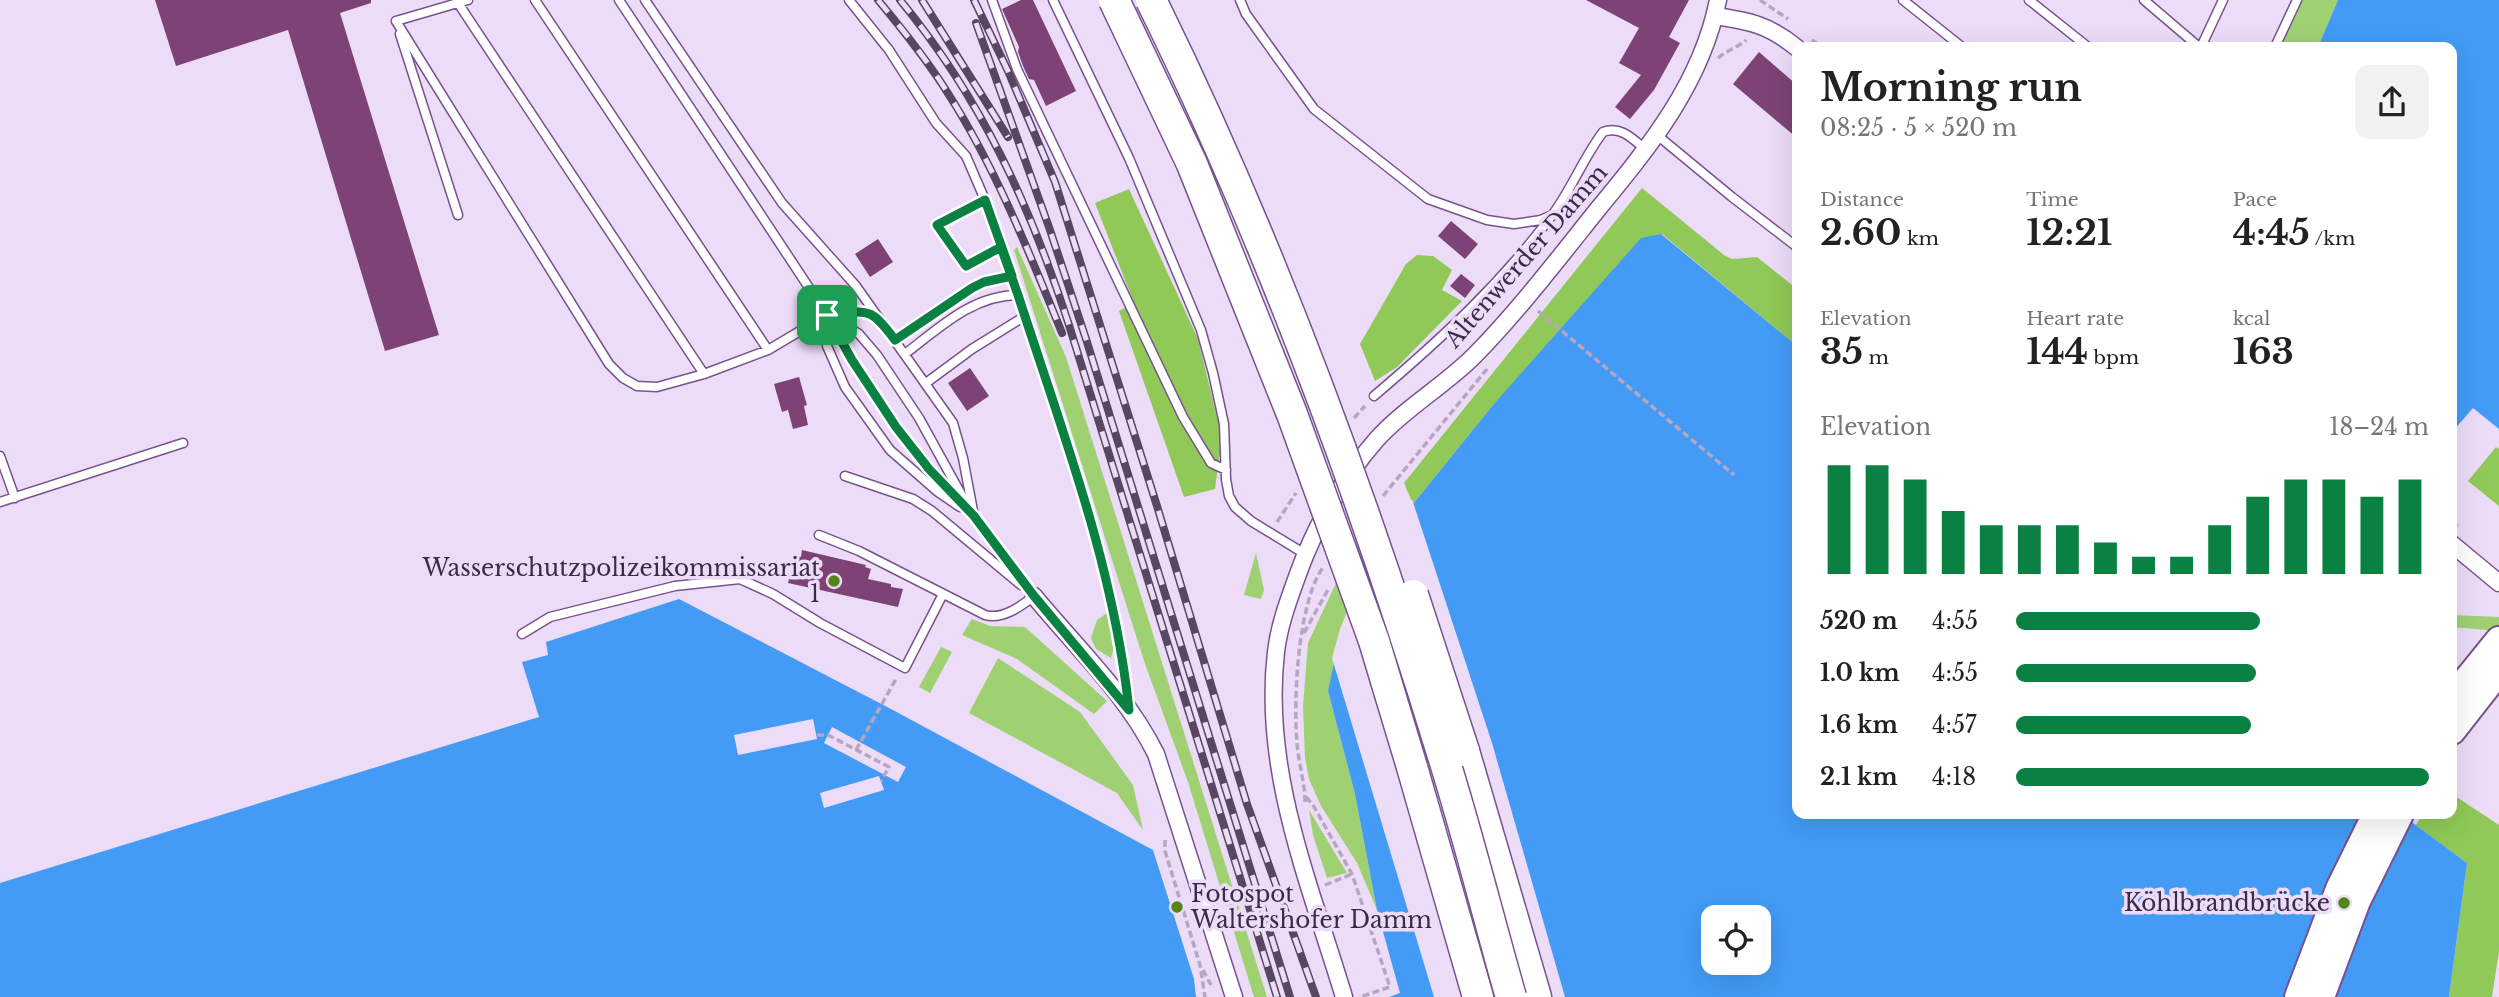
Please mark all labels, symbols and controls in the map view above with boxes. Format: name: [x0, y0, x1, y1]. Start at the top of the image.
text: Morning run: [1820, 64, 2082, 111]
button: share: [2355, 65, 2429, 139]
text: 08:25 · 5 × 520 m: [1820, 114, 2017, 142]
street label: Altenwerder Damm: [1438, 158, 1613, 354]
text: Distance: [1820, 188, 1904, 211]
text: Time: [2026, 188, 2079, 211]
text: Pace: [2233, 188, 2277, 211]
text: 2.60: [1820, 211, 1901, 254]
text: 12:21: [2026, 211, 2112, 254]
text: 4:45: [2233, 211, 2310, 254]
text: km: [1901, 227, 1939, 250]
text: /km: [2310, 227, 2355, 250]
pin: [797, 285, 857, 345]
icon: arrive: [808, 296, 846, 334]
text: Elevation: [1820, 307, 1912, 330]
text: Heart rate: [2026, 307, 2124, 330]
text: kcal: [2233, 307, 2271, 330]
text: 35: [1820, 330, 1863, 373]
text: 144: [2026, 330, 2088, 373]
text: 163: [2233, 330, 2294, 373]
text: m: [1863, 346, 1889, 369]
text: bpm: [2088, 346, 2139, 369]
text: Elevation: [1820, 413, 1931, 441]
text: 18–24 m: [2329, 413, 2429, 441]
place label: Wasserschutzpolizeikommissariat 1: [421, 554, 820, 608]
marker: Wasserschutzpolizeikommissariat 1: [826, 573, 842, 589]
text: 520 m: [1820, 607, 1898, 635]
text: 4:55: [1932, 607, 1978, 635]
text: 1.0 km: [1820, 659, 1900, 687]
text: 4:55: [1932, 659, 1978, 687]
text: 1.6 km: [1820, 711, 1898, 739]
text: 4:57: [1932, 711, 1977, 739]
text: 2.1 km: [1820, 763, 1898, 791]
text: 4:18: [1932, 763, 1976, 791]
place label: Fotospot Waltershofer Damm: [1190, 880, 1432, 934]
place label: Köhlbrandbrücke: [2124, 889, 2330, 917]
marker: Köhlbrandbrücke: [2336, 895, 2352, 911]
marker: Fotospot Waltershofer Damm: [1169, 899, 1185, 915]
map controls: [1701, 905, 1771, 975]
button: locate: [1701, 905, 1771, 975]

